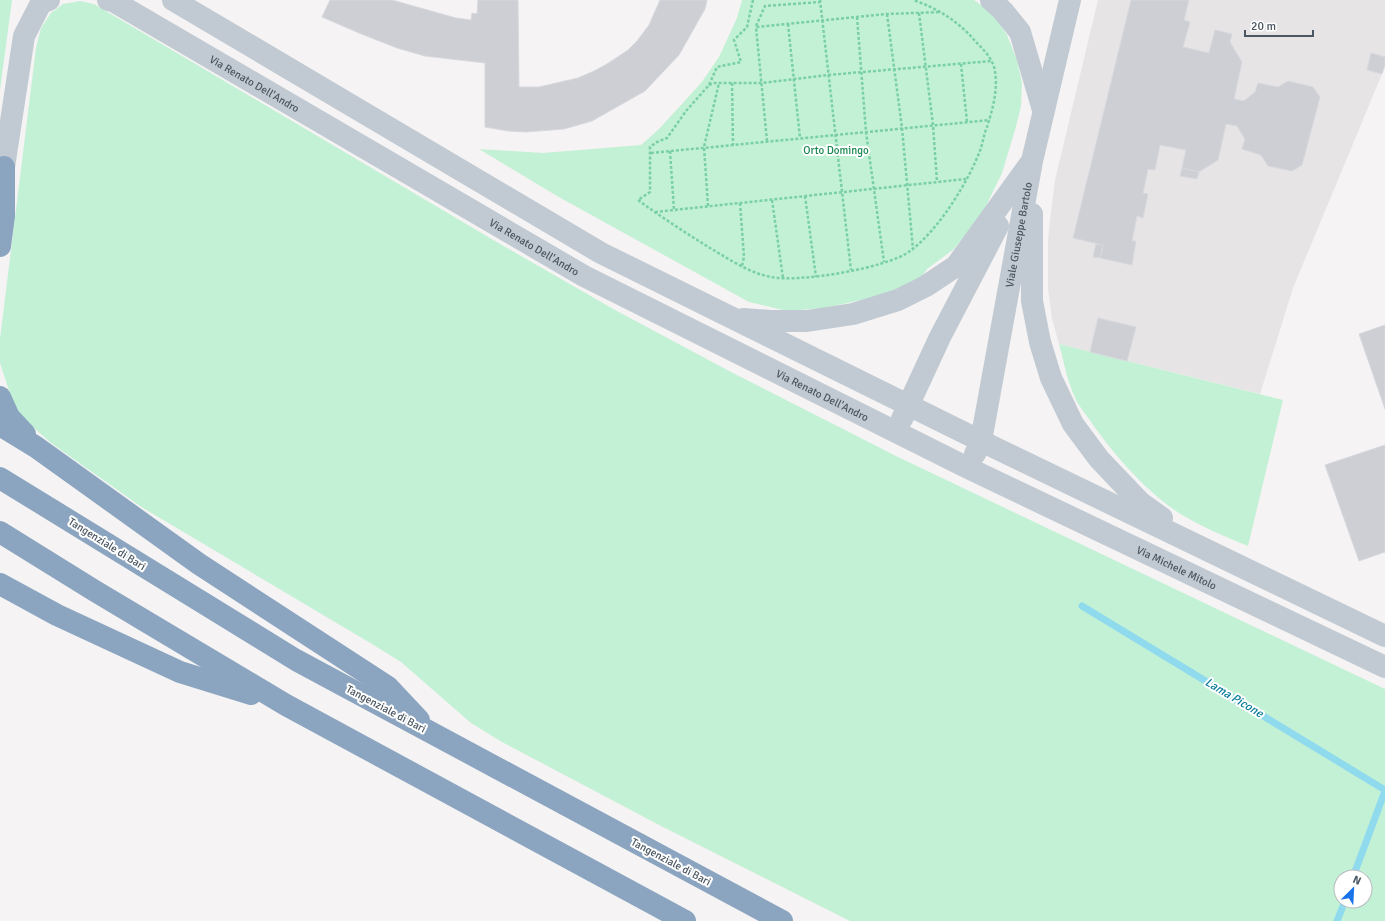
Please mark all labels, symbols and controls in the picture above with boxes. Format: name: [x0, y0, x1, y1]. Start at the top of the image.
scale bar: [1245, 12, 1313, 38]
text: 20 m: [1251, 19, 1276, 34]
street label: Via Renato Dell'Andro: [207, 52, 302, 115]
park label: Orto Domingo: [803, 144, 869, 157]
street label: Viale Giuseppe Bartolo: [1003, 181, 1035, 288]
street label: Via Renato Dell'Andro: [487, 216, 582, 278]
street label: Via Renato Dell'Andro: [774, 367, 871, 424]
street label: Tangenziale di Bari: [66, 515, 148, 573]
street label: Via Michele Mitolo: [1135, 543, 1219, 592]
water label: Lama Picone: [1202, 675, 1267, 722]
street label: Tangenziale di Bari: [344, 682, 428, 736]
street label: Tangenziale di Bari: [629, 835, 713, 889]
north arrow: [1333, 869, 1373, 909]
text: N: [1351, 873, 1363, 888]

